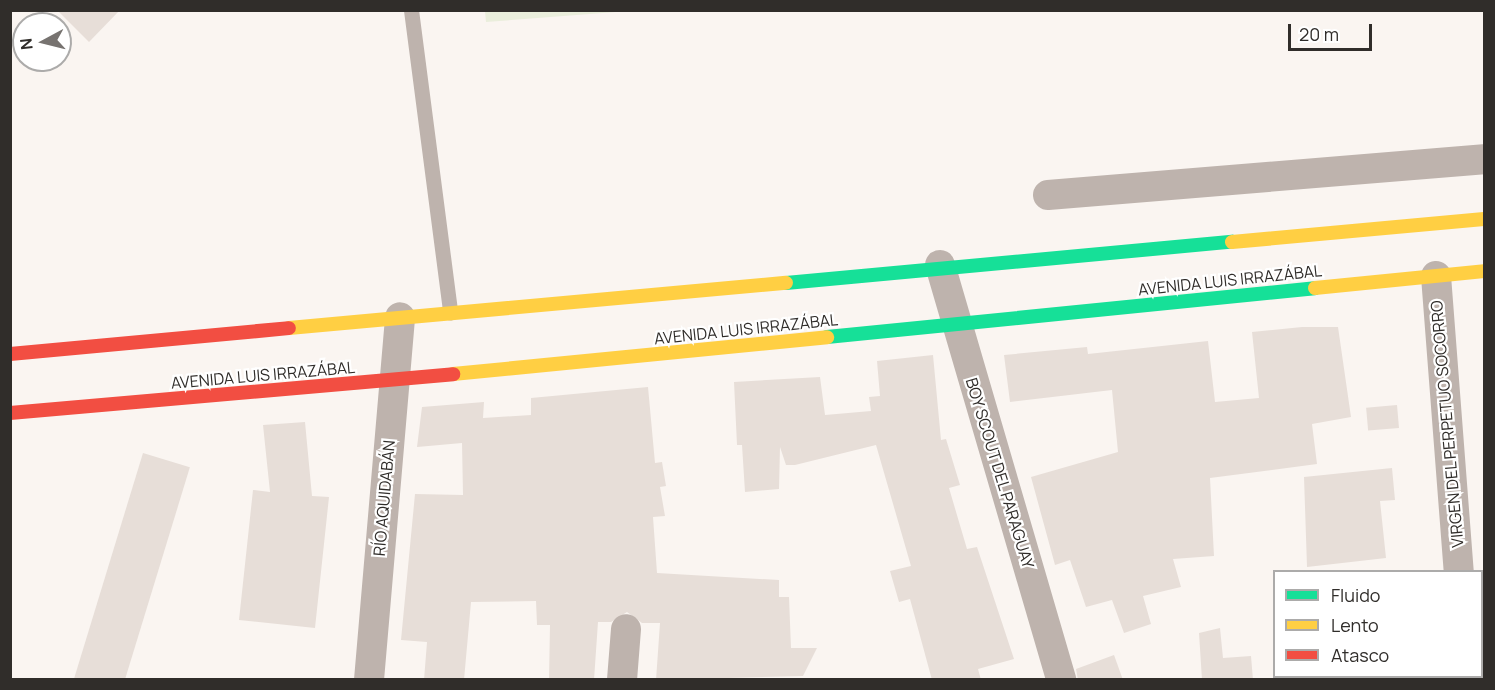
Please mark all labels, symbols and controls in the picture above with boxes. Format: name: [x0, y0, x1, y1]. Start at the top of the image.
north arrow: [12, 12, 72, 72]
scale bar: [1291, 12, 1375, 50]
text: 20 m: [1299, 22, 1339, 46]
text: N: [15, 37, 38, 51]
street label: AVENIDA LUIS IRRAZÁBAL: [1137, 261, 1323, 299]
street label: VIRGEN DEL PERPETUO SOCORRO: [1427, 299, 1467, 549]
street label: AVENIDA LUIS IRRAZÁBAL: [653, 310, 839, 348]
street label: AVENIDA LUIS IRRAZÁBAL: [170, 357, 356, 393]
street label: BOY SCOUT DEL PARAGUAY: [962, 375, 1038, 571]
street label: RÍO AQUIDABÁN: [369, 439, 399, 557]
legend: [1273, 570, 1483, 678]
text: Fluido: [1331, 583, 1380, 607]
text: Lento: [1331, 613, 1379, 637]
text: Atasco: [1331, 643, 1389, 667]

